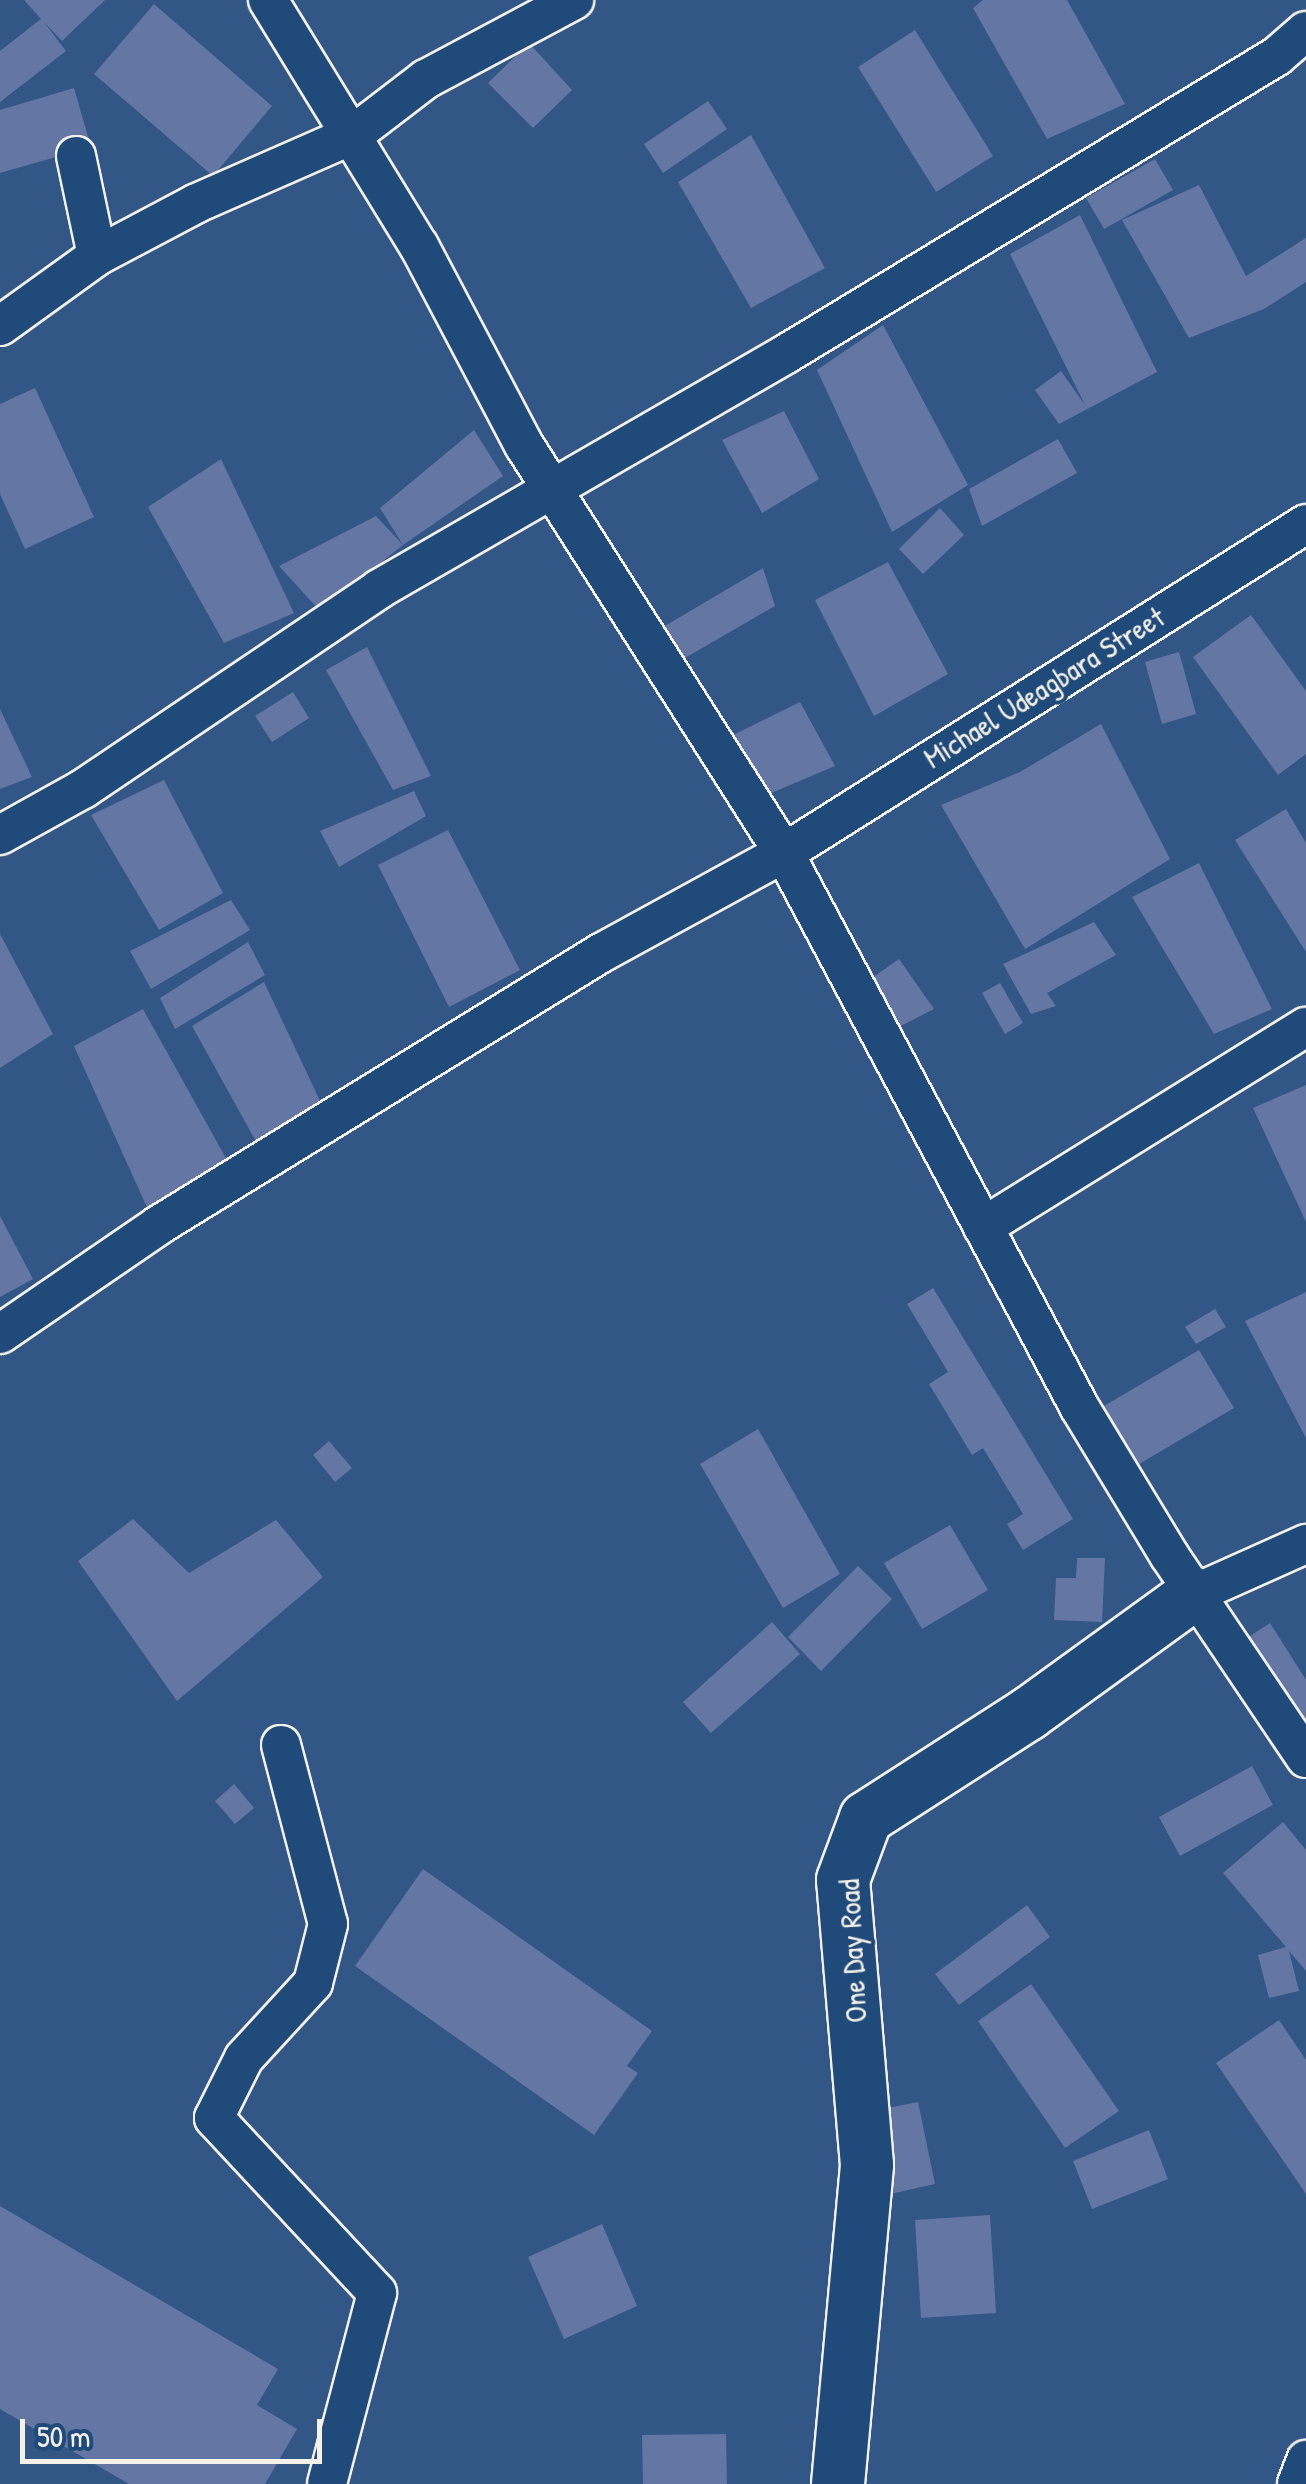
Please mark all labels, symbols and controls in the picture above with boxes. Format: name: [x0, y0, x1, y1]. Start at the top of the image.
street label: Michael Udeagbara Street: [917, 598, 1171, 776]
street label: One Day Road: [830, 1878, 874, 2024]
scale bar: [25, 2399, 328, 2461]
text: 50 m: [37, 2416, 90, 2456]

